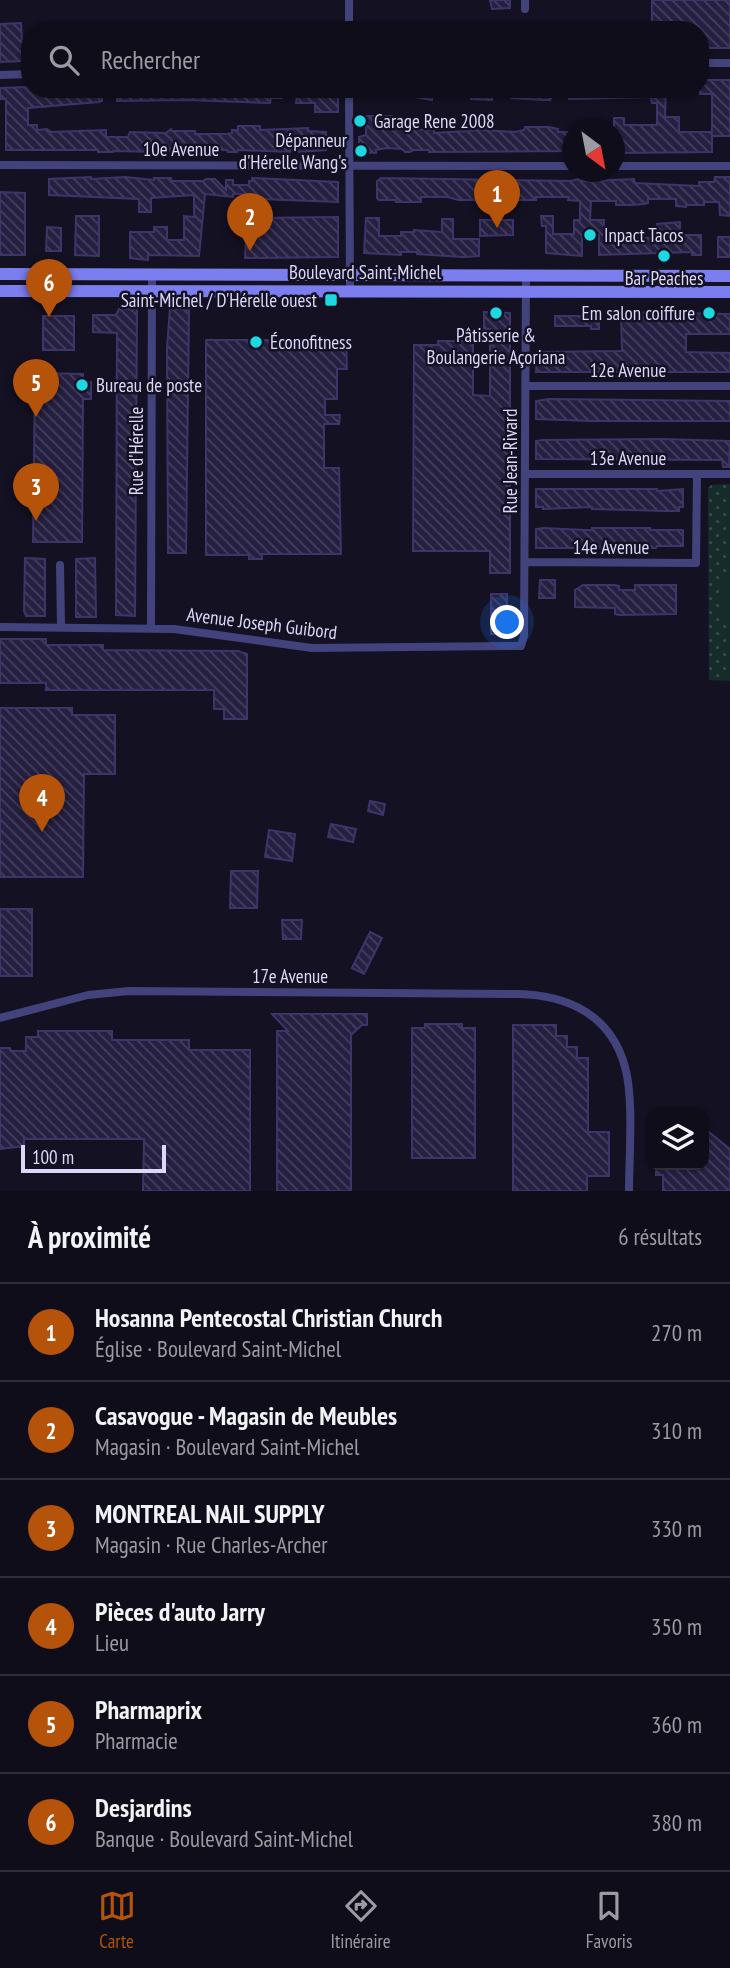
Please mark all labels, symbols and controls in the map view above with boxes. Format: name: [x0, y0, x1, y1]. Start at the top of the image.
search box: [21, 21, 709, 98]
icon: search: [45, 41, 83, 79]
text: Rechercher: [101, 43, 200, 76]
place label: Garage Rene 2008: [374, 109, 494, 133]
marker: Garage Rene 2008: [352, 113, 368, 129]
north arrow: [562, 119, 625, 182]
place label: Dépanneur d'Hérelle Wang's: [239, 128, 348, 174]
street label: 10e Avenue: [143, 137, 219, 161]
marker: Dépanneur d'Hérelle Wang's: [353, 143, 369, 159]
pin: 1: [474, 170, 520, 228]
pin: 2: [227, 193, 273, 251]
place label: Inpact Tacos: [604, 223, 684, 247]
marker: Inpact Tacos: [582, 227, 598, 243]
marker: Bar Peaches: [656, 248, 672, 264]
pin: 6: [26, 259, 72, 317]
street label: Boulevard Saint-Michel: [289, 260, 442, 284]
place label: Bar Peaches: [625, 266, 703, 290]
place label: Saint-Michel / D'Hérelle ouest: [121, 288, 318, 312]
marker: Saint-Michel / D'Hérelle ouest: [323, 292, 339, 308]
place label: Em salon coiffure: [582, 301, 695, 325]
marker: Pâtisserie & Boulangerie Açoriana: [488, 305, 504, 321]
marker: Em salon coiffure: [701, 305, 717, 321]
place label: Pâtisserie & Boulangerie Açoriana: [427, 323, 565, 369]
place label: Éconofitness: [270, 330, 352, 354]
marker: Éconofitness: [248, 334, 264, 350]
street label: 12e Avenue: [590, 358, 666, 382]
pin: 5: [13, 359, 59, 417]
place label: Bureau de poste: [96, 373, 202, 397]
marker: Bureau de poste: [74, 377, 90, 393]
street label: Rue d'Hérelle: [124, 407, 148, 495]
street label: Rue Jean-Rivard: [498, 409, 522, 513]
street label: 13e Avenue: [590, 446, 666, 470]
pin: 3: [13, 463, 59, 521]
street label: 14e Avenue: [573, 535, 649, 559]
street label: Avenue Joseph Guibord: [185, 602, 339, 644]
your location: [490, 605, 524, 639]
pin: 4: [19, 774, 65, 832]
street label: 17e Avenue: [252, 964, 328, 988]
map controls: [646, 1107, 709, 1170]
button: layers: [646, 1107, 709, 1170]
scale bar: [21, 1142, 166, 1174]
text: 100 m: [32, 1145, 74, 1169]
text: À proximité: [28, 1217, 151, 1256]
text: 6 résultats: [618, 1222, 702, 1251]
text: Hosanna Pentecostal Christian Church: [95, 1301, 442, 1334]
text: 1: [46, 1318, 57, 1347]
text: 270 m: [651, 1318, 702, 1347]
text: Église · Boulevard Saint-Michel: [95, 1334, 341, 1363]
text: Casavogue - Magasin de Meubles: [95, 1399, 397, 1432]
text: 2: [46, 1416, 57, 1445]
text: 310 m: [651, 1416, 702, 1445]
text: Magasin · Boulevard Saint-Michel: [95, 1432, 359, 1461]
text: MONTREAL NAIL SUPPLY: [95, 1497, 325, 1530]
text: 3: [46, 1514, 57, 1543]
text: 330 m: [651, 1514, 702, 1543]
text: Magasin · Rue Charles-Archer: [95, 1530, 328, 1559]
text: Pièces d'auto Jarry: [95, 1595, 265, 1628]
text: 4: [46, 1612, 57, 1641]
text: 350 m: [651, 1612, 702, 1641]
text: Lieu: [95, 1628, 129, 1657]
text: Pharmaprix: [95, 1693, 202, 1726]
text: 5: [46, 1710, 57, 1739]
text: 360 m: [651, 1710, 702, 1739]
text: Pharmacie: [95, 1726, 178, 1755]
text: Desjardins: [95, 1791, 192, 1824]
text: 6: [46, 1808, 57, 1837]
text: 380 m: [651, 1808, 702, 1837]
text: Banque · Boulevard Saint-Michel: [95, 1824, 353, 1853]
tab: Carte: [98, 1887, 136, 1953]
tab: Itinéraire: [331, 1887, 391, 1953]
tab: Favoris: [586, 1887, 632, 1953]

